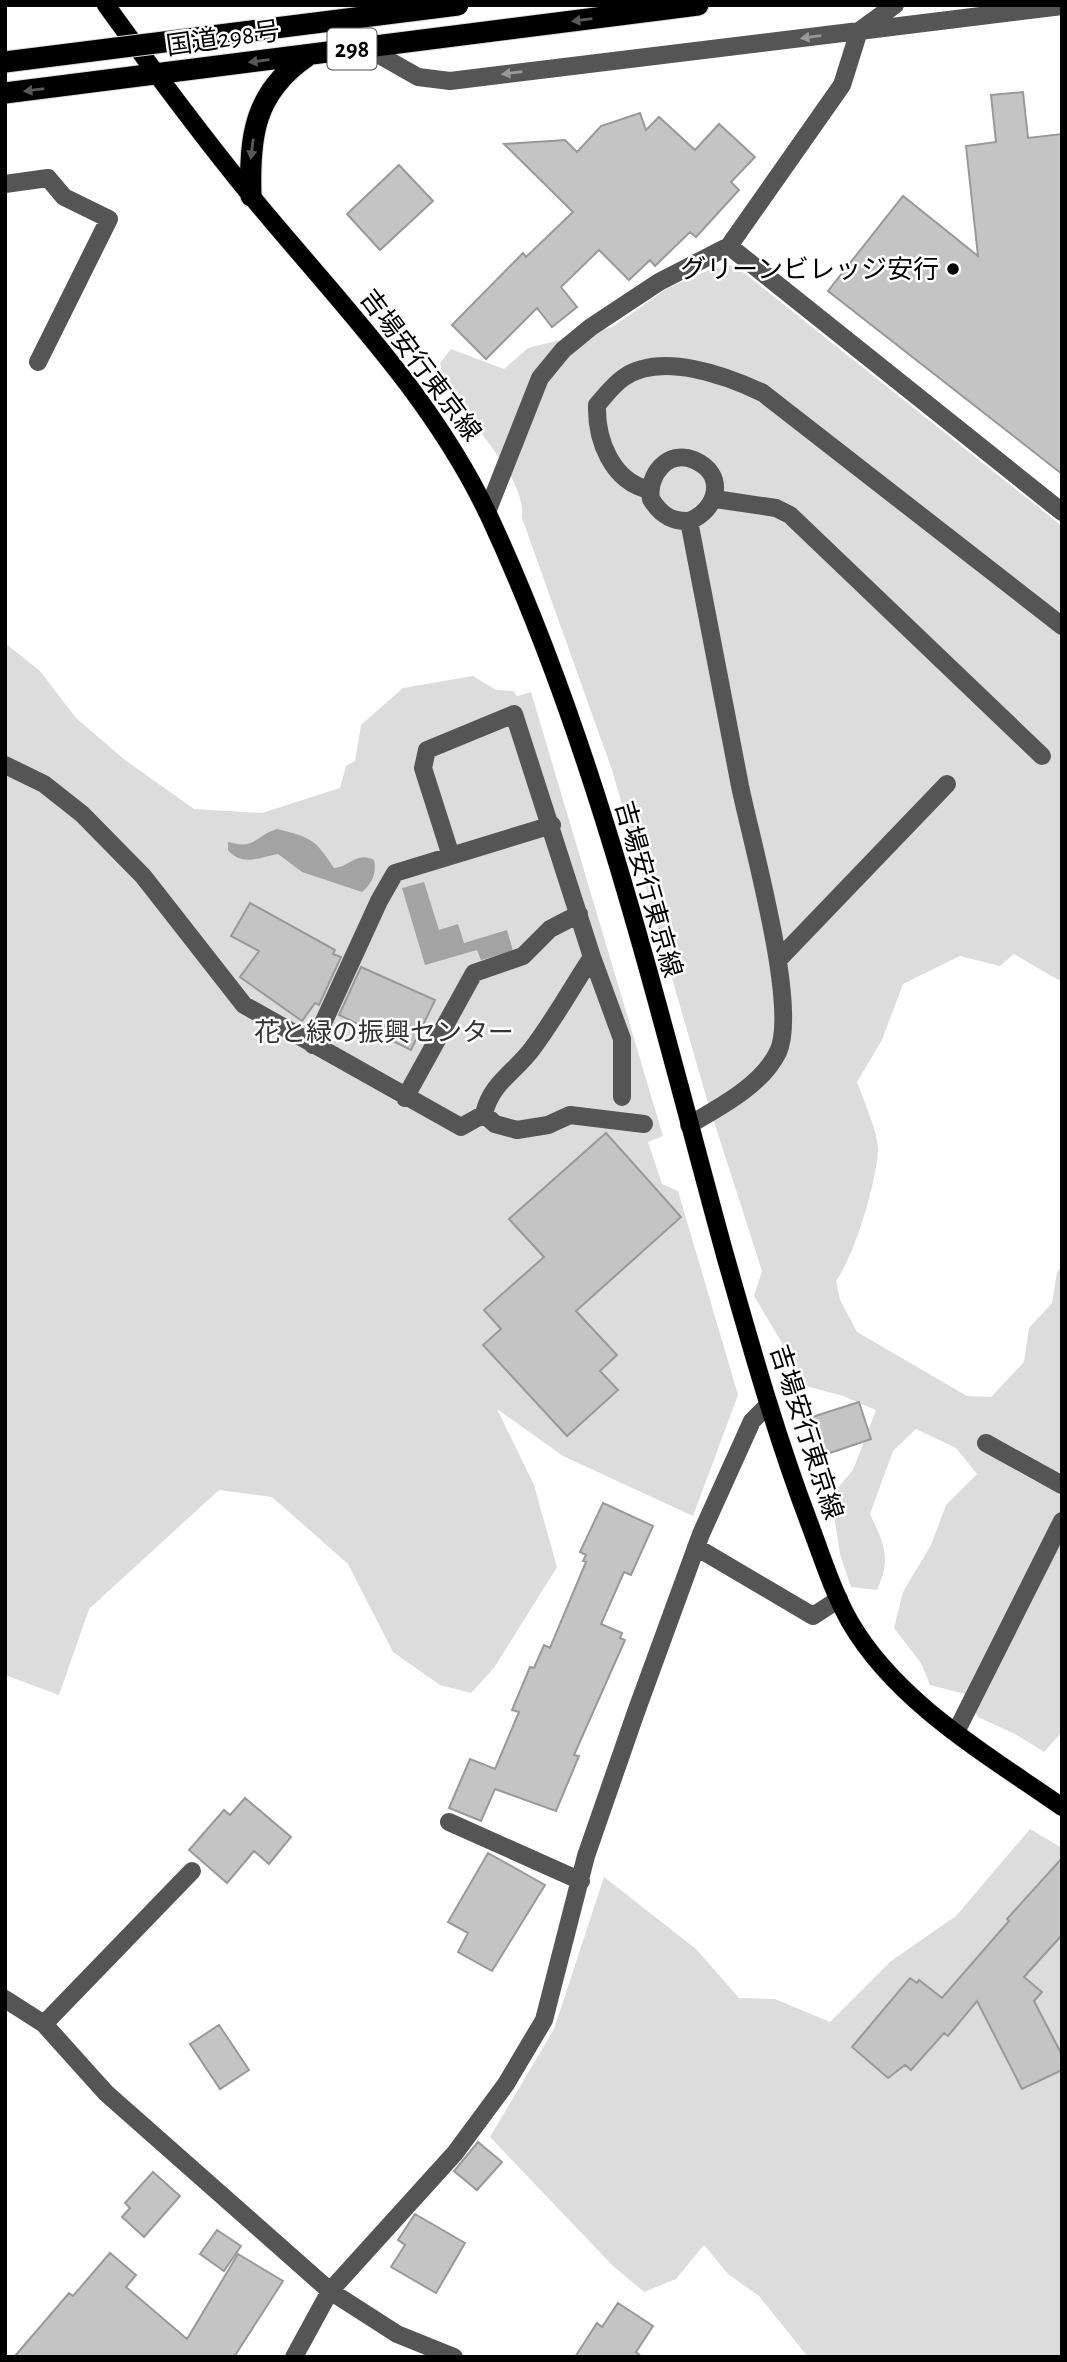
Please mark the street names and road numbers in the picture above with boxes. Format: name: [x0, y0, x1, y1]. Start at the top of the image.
street label: 国道298号: [165, 17, 282, 60]
road number: 298: [328, 28, 376, 70]
street label: 吉場安行東京線: [355, 284, 486, 446]
street label: 吉場安行東京線: [610, 798, 687, 980]
street label: 吉場安行東京線: [766, 1341, 847, 1523]

